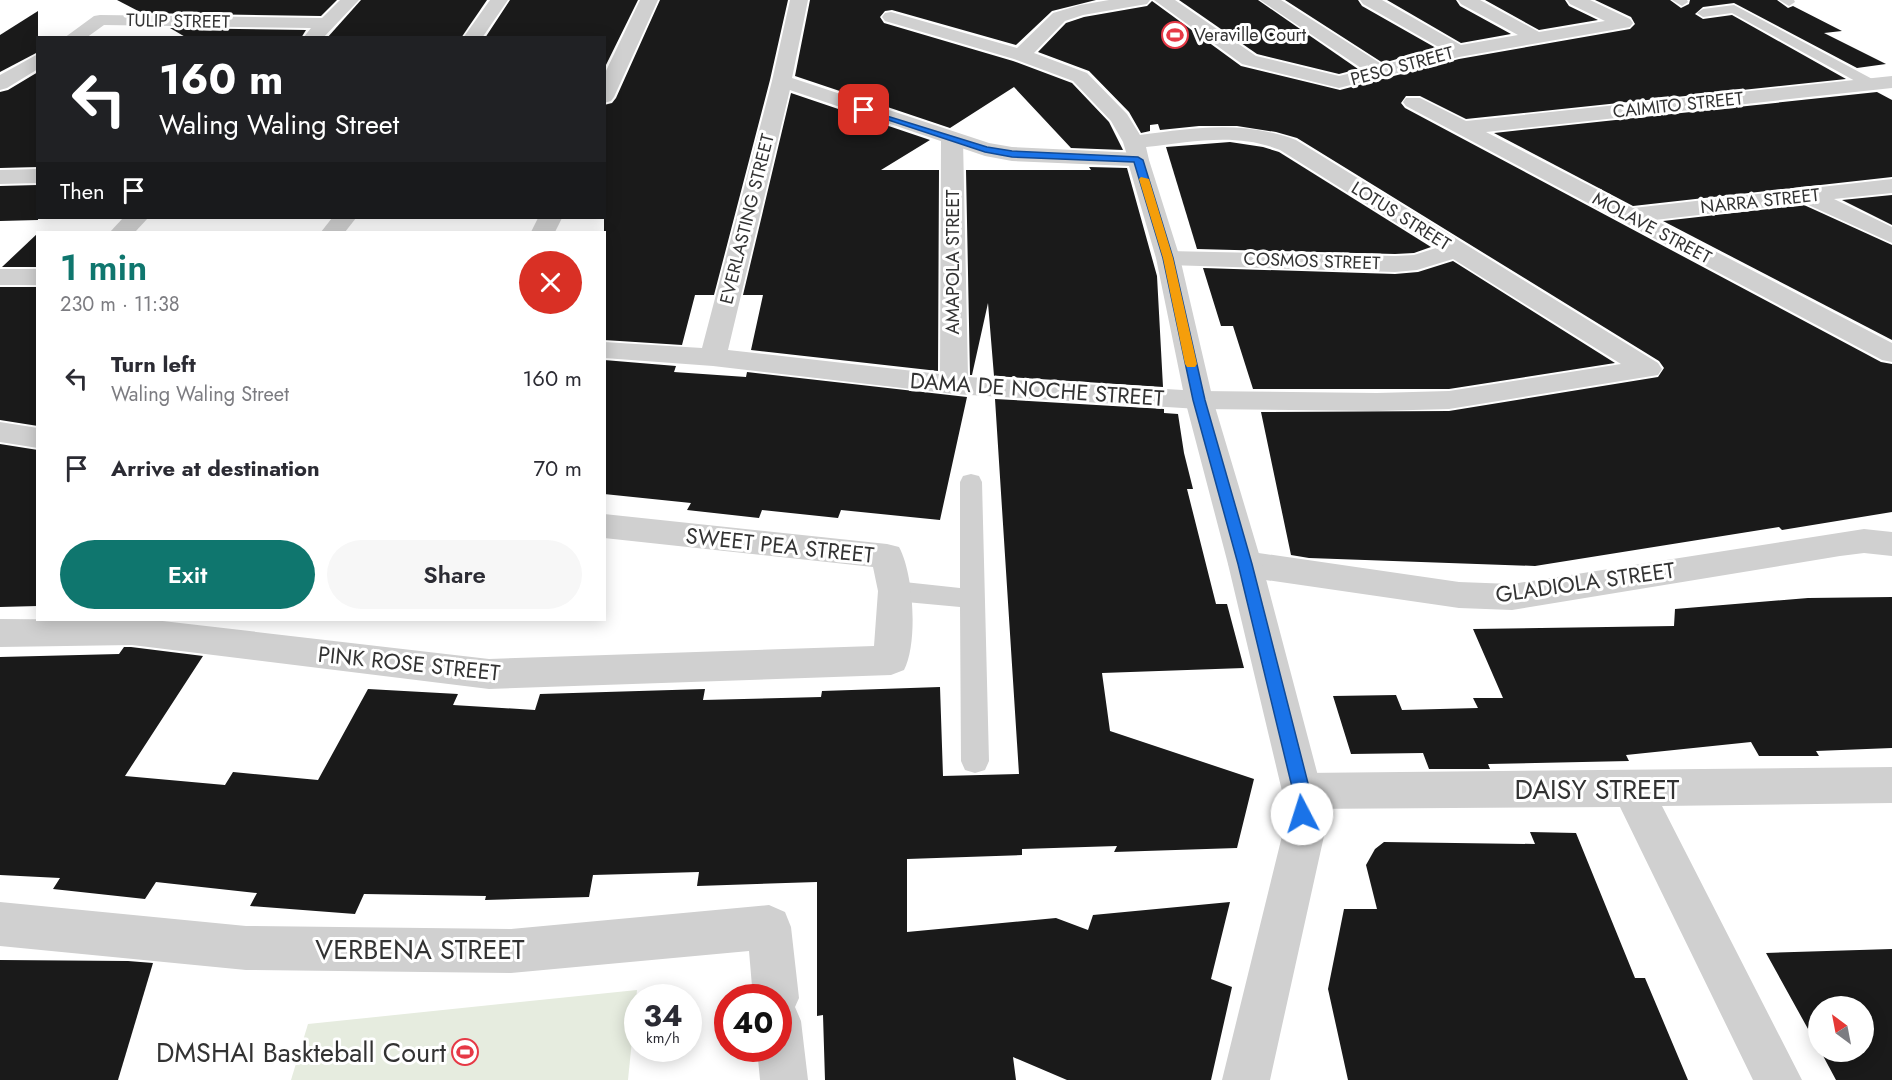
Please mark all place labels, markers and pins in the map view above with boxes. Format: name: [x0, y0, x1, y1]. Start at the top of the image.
sports icon: Veraville Court: [1160, 20, 1190, 50]
place label: Veraville Court: [1194, 22, 1307, 48]
pin: [838, 84, 889, 135]
place label: DMSHAI Baskteball Court: [156, 1033, 447, 1072]
sports icon: DMSHAI Baskteball Court: [450, 1037, 480, 1067]

